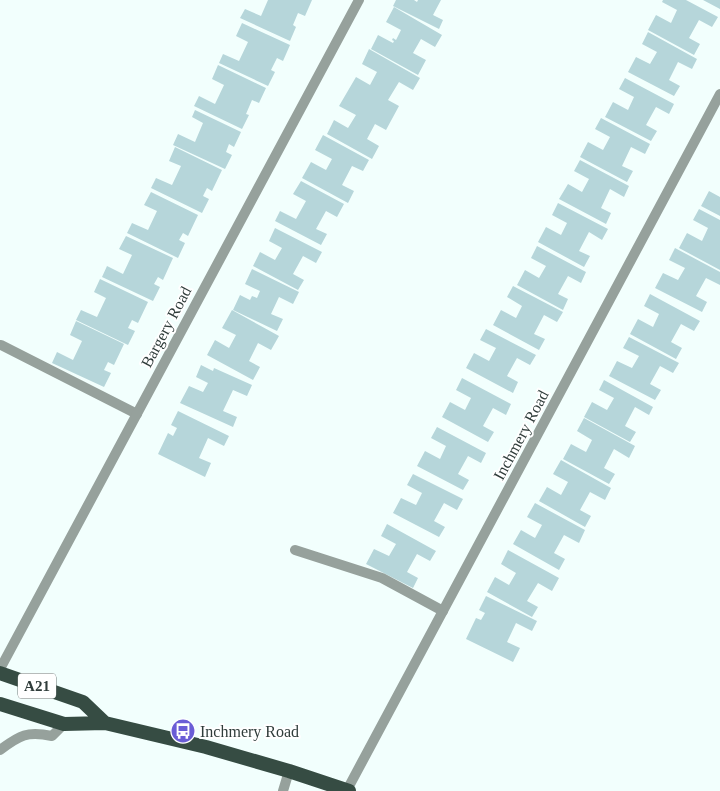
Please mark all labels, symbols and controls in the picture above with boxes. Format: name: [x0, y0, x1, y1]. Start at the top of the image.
street label: Bargery Road: [138, 284, 195, 371]
street label: Inchmery Road: [490, 387, 553, 483]
road number: A21: [18, 674, 56, 698]
bus stop icon: Inchmery Road: [170, 718, 196, 744]
place label: Inchmery Road: [200, 723, 299, 741]

